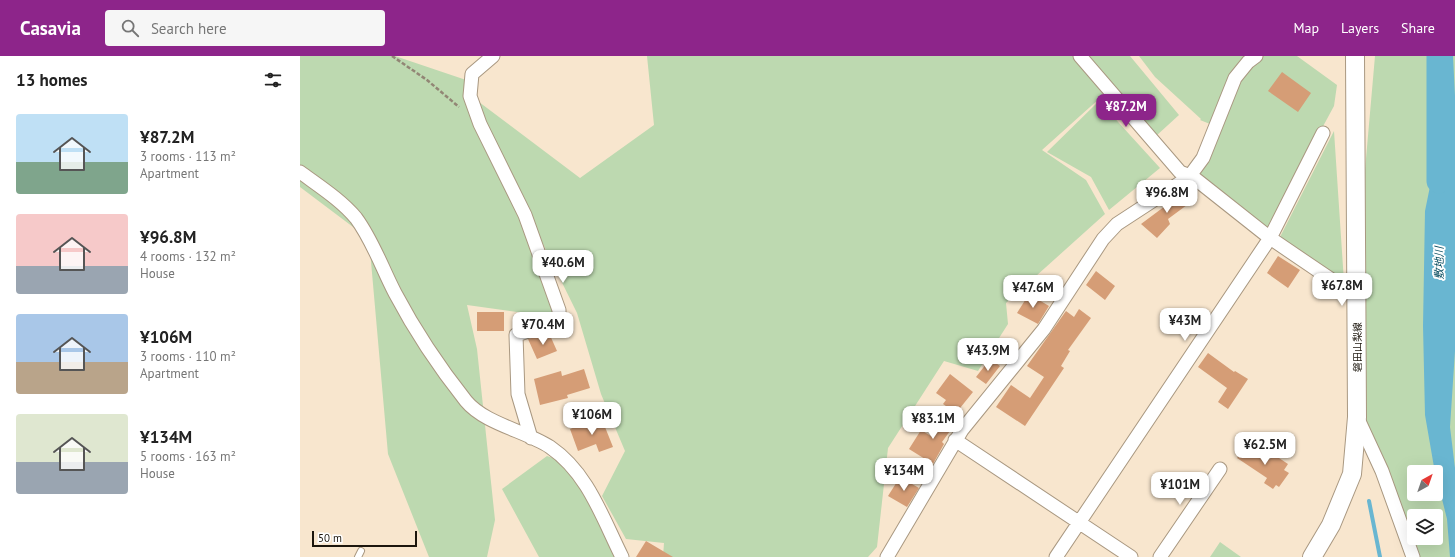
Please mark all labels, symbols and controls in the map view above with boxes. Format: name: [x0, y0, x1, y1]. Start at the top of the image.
search box: [105, 10, 385, 46]
text: Casavia: [20, 16, 81, 40]
icon: search: [119, 17, 141, 39]
text: Search here: [151, 19, 227, 38]
text: Map: [1293, 19, 1319, 37]
text: Layers: [1341, 19, 1379, 37]
text: Share: [1401, 19, 1435, 37]
text: 13 homes: [16, 69, 87, 91]
icon: filters: [262, 69, 284, 91]
pin: ¥87.2M: [1093, 94, 1159, 128]
text: ¥87.2M: [1105, 98, 1147, 115]
text: ¥87.2M: [140, 126, 194, 148]
icon: home: [48, 130, 96, 178]
text: 3 rooms · 113 m²: [140, 148, 236, 165]
text: Apartment: [140, 165, 199, 182]
pin: ¥96.8M: [1134, 180, 1200, 214]
text: ¥96.8M: [1145, 184, 1189, 201]
text: ¥96.8M: [140, 226, 196, 248]
icon: home: [48, 230, 96, 278]
water label: 敷地川: [1432, 246, 1446, 280]
text: 4 rooms · 132 m²: [140, 248, 236, 265]
pin: ¥40.6M: [530, 250, 596, 284]
text: ¥40.6M: [541, 254, 585, 271]
text: House: [140, 265, 175, 282]
pin: ¥67.8M: [1309, 273, 1375, 307]
pin: ¥47.6M: [1000, 275, 1066, 309]
text: ¥67.8M: [1321, 277, 1363, 294]
text: ¥47.6M: [1012, 279, 1054, 296]
pin: ¥43M: [1161, 308, 1209, 342]
pin: ¥70.4M: [510, 312, 576, 346]
text: ¥43M: [1169, 312, 1201, 329]
text: ¥70.4M: [521, 316, 565, 333]
street label: 磐田山梨線: [1351, 322, 1364, 372]
text: ¥106M: [140, 326, 192, 348]
icon: home: [48, 330, 96, 378]
pin: ¥43.9M: [955, 338, 1021, 372]
text: ¥43.9M: [966, 342, 1010, 359]
text: 3 rooms · 110 m²: [140, 348, 236, 365]
text: Apartment: [140, 365, 199, 382]
pin: ¥106M: [564, 402, 620, 436]
text: ¥106M: [572, 406, 612, 423]
pin: ¥83.1M: [900, 406, 966, 440]
text: ¥83.1M: [911, 410, 955, 427]
text: ¥134M: [140, 426, 192, 448]
icon: home: [48, 430, 96, 478]
pin: ¥62.5M: [1232, 432, 1298, 466]
text: ¥62.5M: [1243, 436, 1287, 453]
text: 5 rooms · 163 m²: [140, 448, 236, 465]
pin: ¥134M: [876, 458, 932, 492]
text: ¥134M: [884, 462, 924, 479]
text: House: [140, 465, 175, 482]
north arrow: [1407, 465, 1443, 501]
map controls: [1407, 465, 1443, 545]
pin: ¥101M: [1152, 472, 1208, 506]
text: ¥101M: [1160, 476, 1200, 493]
button: layers: [1407, 509, 1443, 545]
scale bar: [312, 529, 417, 548]
text: 50 m: [318, 531, 342, 545]

